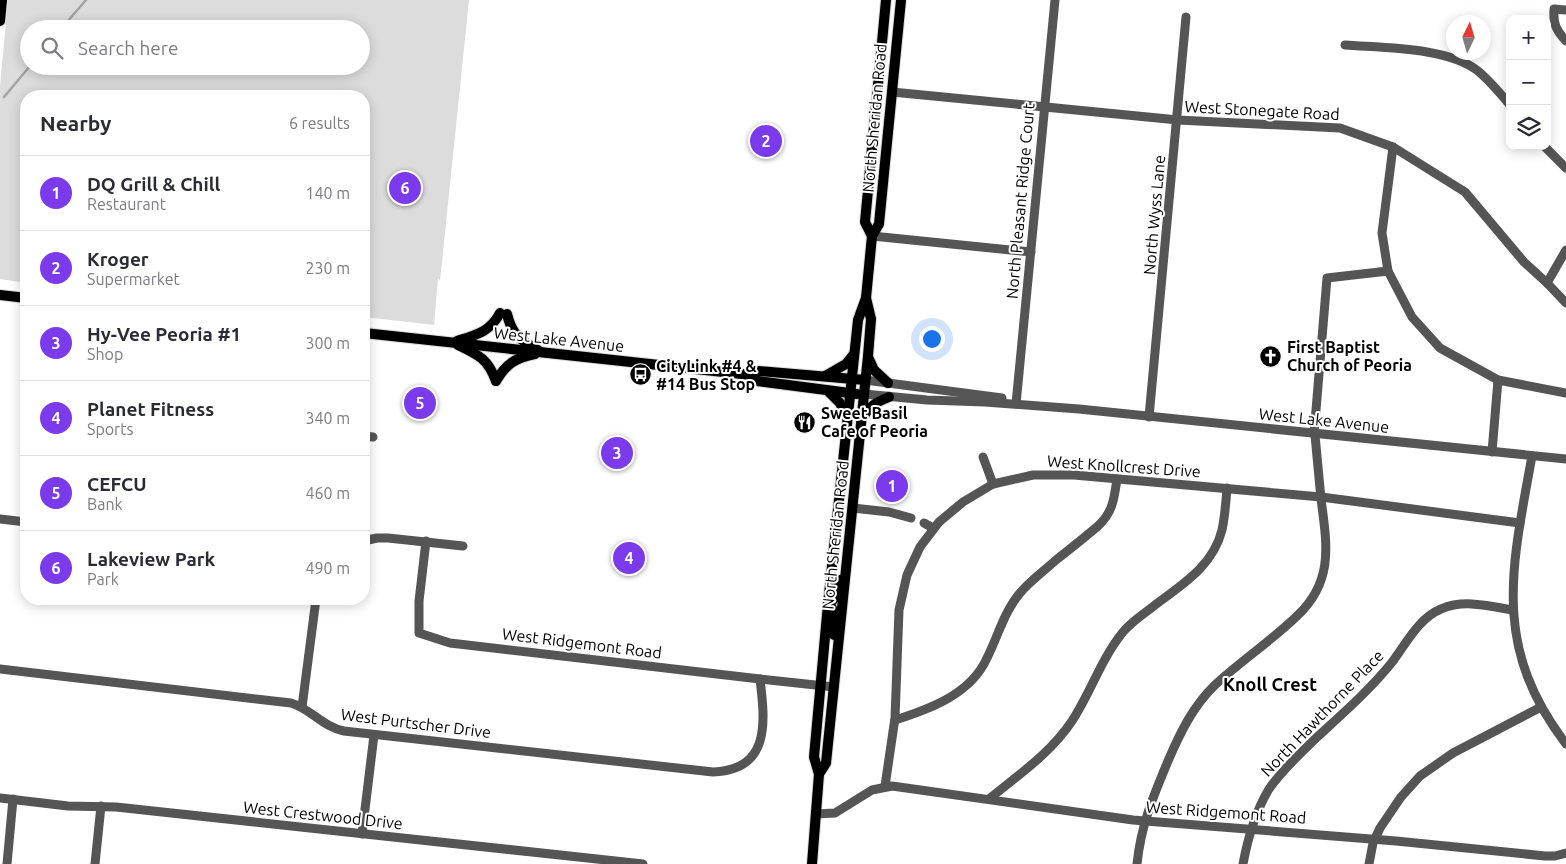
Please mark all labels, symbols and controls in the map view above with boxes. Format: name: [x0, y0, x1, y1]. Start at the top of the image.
north arrow: [1446, 15, 1491, 60]
map controls: [1506, 15, 1551, 150]
button: +: [1506, 15, 1551, 60]
search box: [20, 20, 370, 75]
icon: search: [38, 34, 66, 62]
text: Search here: [78, 37, 178, 59]
street label: North Sheridan Road: [859, 43, 889, 193]
button: −: [1506, 60, 1551, 105]
street label: West Stonegate Road: [1184, 97, 1340, 123]
street label: North Pleasant Ridge Court: [1002, 102, 1038, 300]
button: layers: [1506, 105, 1551, 150]
text: Nearby: [40, 111, 111, 135]
text: 6 results: [289, 114, 350, 132]
pin: 2: [750, 122, 782, 160]
street label: North Wyss Lane: [1140, 154, 1168, 276]
pin: 6: [389, 169, 421, 207]
text: DQ Grill & Chill: [87, 173, 220, 195]
text: 1: [51, 184, 61, 202]
text: 140 m: [305, 184, 350, 202]
text: Restaurant: [87, 195, 166, 213]
text: Kroger: [87, 248, 149, 270]
text: 2: [51, 259, 61, 277]
text: 230 m: [305, 259, 350, 277]
text: Supermarket: [87, 270, 180, 288]
text: Hy-Vee Peoria #1: [87, 323, 241, 345]
street label: West Lake Avenue: [493, 323, 625, 355]
your location: [919, 326, 945, 352]
text: 3: [51, 334, 61, 352]
text: 300 m: [305, 334, 350, 352]
place label: First Baptist Church of Peoria: [1287, 338, 1412, 374]
church icon: First Baptist Church of Peoria: [1259, 344, 1283, 368]
text: Shop: [87, 345, 123, 363]
place label: CityLink #4 & #14 Bus Stop: [656, 357, 756, 393]
bus stop icon: CityLink #4 & #14 Bus Stop: [628, 363, 652, 387]
pin: 5: [404, 384, 436, 422]
text: Planet Fitness: [87, 398, 214, 420]
place label: Sweet Basil Cafe of Peoria: [821, 404, 928, 440]
street label: West Lake Avenue: [1258, 404, 1390, 436]
text: 4: [51, 409, 61, 427]
text: 340 m: [305, 409, 350, 427]
restaurant icon: Sweet Basil Cafe of Peoria: [793, 410, 817, 434]
text: Sports: [87, 420, 133, 438]
pin: 3: [601, 434, 633, 472]
street label: West Knollcrest Drive: [1047, 452, 1201, 480]
street label: North Sheridan Road: [818, 460, 852, 610]
pin: 1: [876, 467, 908, 505]
text: CEFCU: [87, 473, 146, 495]
text: 5: [51, 484, 61, 502]
text: 460 m: [305, 484, 350, 502]
text: Bank: [87, 495, 123, 513]
pin: 4: [613, 539, 645, 577]
text: Lakeview Park: [87, 548, 215, 570]
text: 6: [51, 559, 61, 577]
text: 490 m: [305, 559, 350, 577]
text: Park: [87, 570, 119, 588]
street label: West Ridgemont Road: [501, 624, 663, 662]
street label: North Hawthorne Place: [1257, 646, 1387, 780]
district label: Knoll Crest: [1223, 674, 1317, 694]
street label: West Purtscher Drive: [340, 705, 492, 741]
street label: West Ridgemont Road: [1145, 797, 1307, 827]
street label: West Crestwood Drive: [242, 798, 404, 832]

